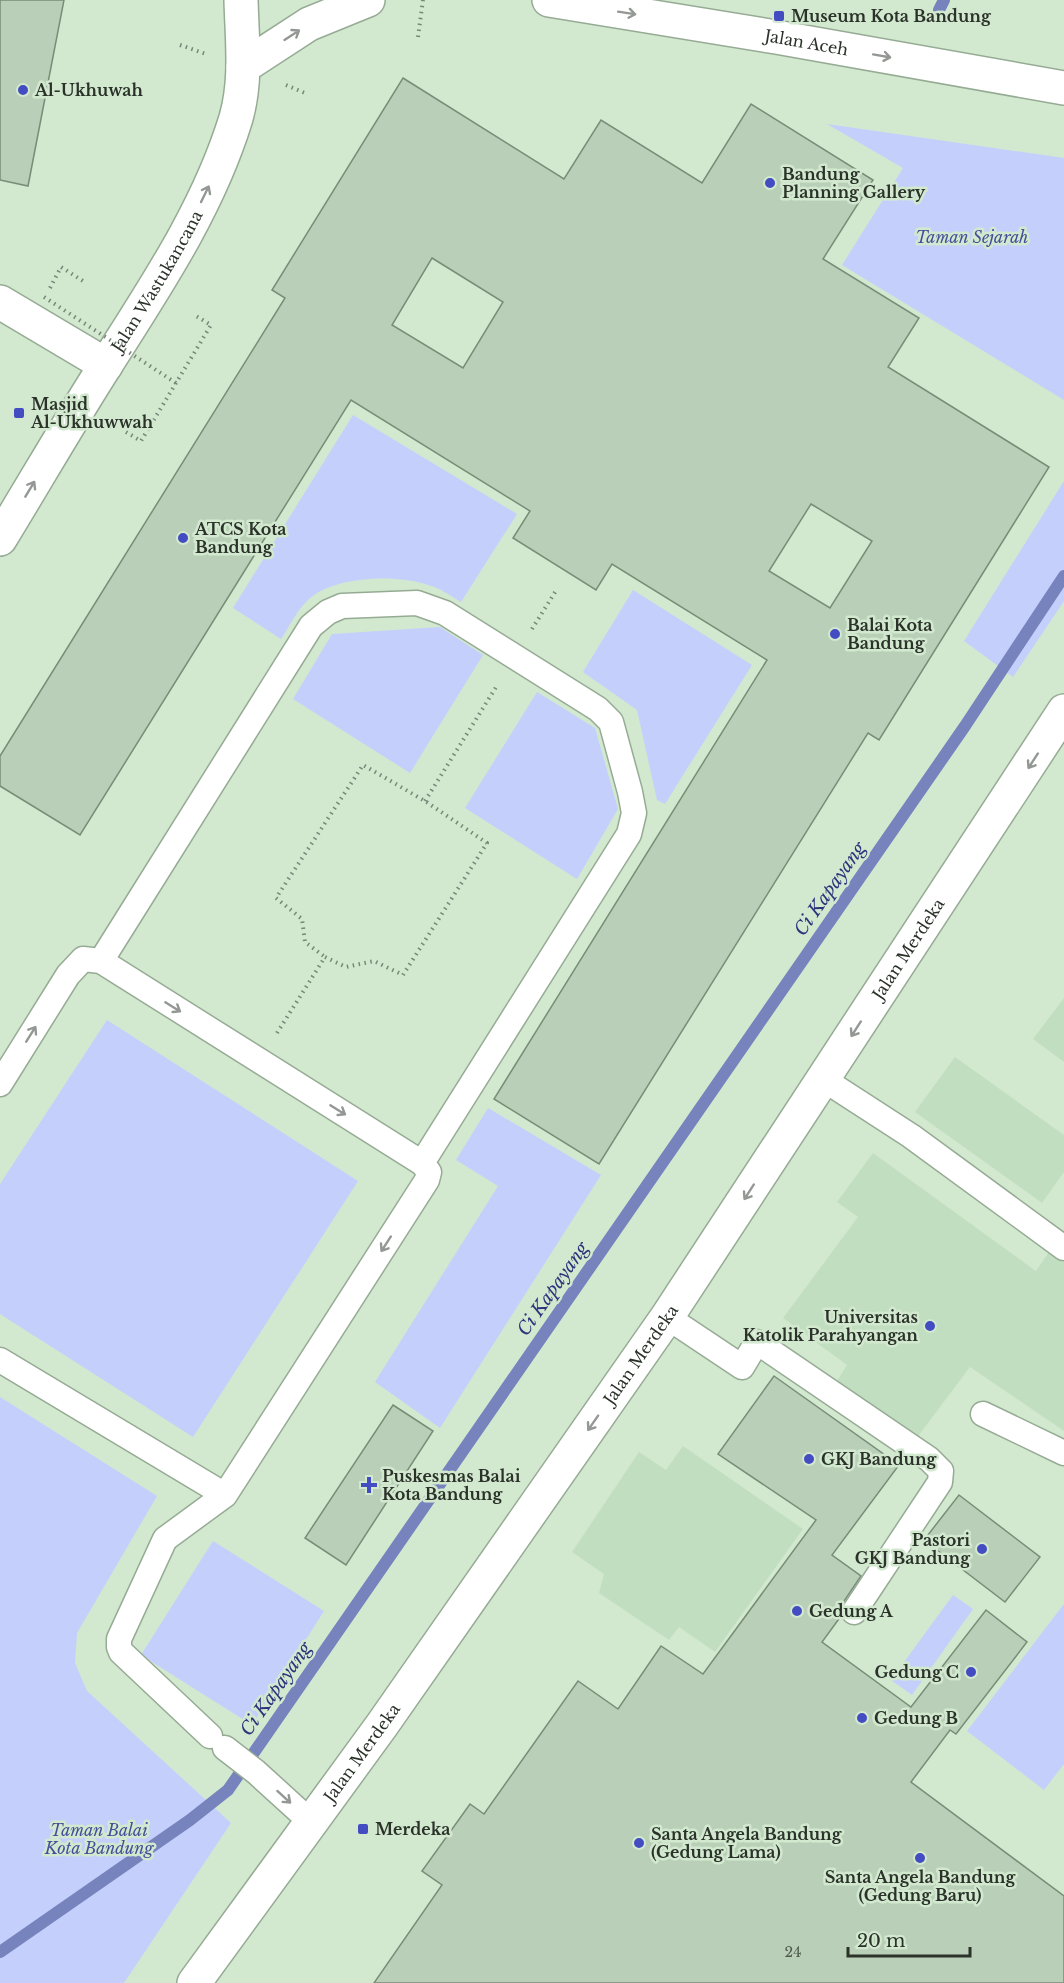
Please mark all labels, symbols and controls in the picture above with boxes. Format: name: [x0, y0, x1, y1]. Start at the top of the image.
place label: Museum Kota Bandung: [791, 6, 992, 26]
one-way arrow: [617, 8, 637, 19]
marker: Museum Kota Bandung: [772, 9, 786, 23]
street label: Jalan Aceh: [761, 25, 850, 60]
one-way arrow: [283, 28, 300, 40]
one-way arrow: [871, 51, 891, 62]
place label: Al-Ukhuwah: [34, 80, 143, 100]
marker: Al-Ukhuwah: [16, 83, 30, 97]
place label: Bandung Planning Gallery: [782, 164, 926, 202]
marker: Bandung Planning Gallery: [763, 176, 777, 190]
one-way arrow: [199, 186, 211, 204]
street label: Jalan Wastukancana: [106, 207, 207, 357]
park label: Taman Sejarah: [916, 227, 1029, 247]
place label: Masjid Al-Ukhuwwah: [30, 394, 154, 432]
marker: Masjid Al-Ukhuwwah: [12, 406, 26, 420]
one-way arrow: [25, 481, 37, 498]
place label: ATCS Kota Bandung: [194, 519, 287, 557]
marker: ATCS Kota Bandung: [176, 531, 190, 545]
place label: Balai Kota Bandung: [847, 615, 932, 653]
marker: Balai Kota Bandung: [828, 627, 842, 641]
one-way arrow: [1026, 752, 1039, 769]
water label: Ci Kapayang: [790, 837, 871, 940]
street label: Jalan Merdeka: [867, 894, 949, 1005]
one-way arrow: [164, 1001, 181, 1013]
one-way arrow: [850, 1020, 862, 1037]
one-way arrow: [25, 1026, 37, 1043]
one-way arrow: [329, 1105, 346, 1117]
one-way arrow: [743, 1183, 755, 1200]
one-way arrow: [380, 1235, 392, 1252]
water label: Ci Kapayang: [513, 1237, 594, 1340]
street label: Jalan Merdeka: [598, 1301, 682, 1410]
place label: Universitas Katolik Parahyangan: [743, 1307, 918, 1345]
marker: Universitas Katolik Parahyangan: [923, 1319, 937, 1333]
one-way arrow: [587, 1414, 599, 1431]
place label: GKJ Bandung: [821, 1449, 938, 1469]
marker: GKJ Bandung: [802, 1452, 816, 1466]
place label: Puskesmas Balai Kota Bandung: [382, 1466, 521, 1504]
marker: Puskesmas Balai Kota Bandung: [360, 1476, 378, 1494]
place label: Pastori GKJ Bandung: [855, 1530, 971, 1568]
marker: Pastori GKJ Bandung: [975, 1542, 989, 1556]
place label: Gedung A: [809, 1601, 894, 1621]
marker: Gedung A: [790, 1604, 804, 1618]
water label: Ci Kapayang: [236, 1637, 317, 1740]
place label: Gedung C: [875, 1662, 959, 1682]
marker: Gedung C: [964, 1665, 978, 1679]
street label: Jalan Merdeka: [318, 1699, 404, 1807]
place label: Gedung B: [874, 1708, 958, 1728]
marker: Gedung B: [855, 1711, 869, 1725]
one-way arrow: [276, 1790, 291, 1804]
place label: Merdeka: [375, 1819, 451, 1839]
park label: Taman Balai Kota Bandung: [44, 1820, 154, 1858]
marker: Merdeka: [356, 1822, 370, 1836]
place label: Santa Angela Bandung (Gedung Lama): [651, 1824, 843, 1862]
marker: Santa Angela Bandung (Gedung Lama): [632, 1836, 646, 1850]
marker: Santa Angela Bandung (Gedung Baru): [913, 1851, 927, 1865]
place label: Santa Angela Bandung (Gedung Baru): [825, 1867, 1016, 1905]
scale bar: [848, 1920, 970, 1958]
text: 20 m: [857, 1930, 905, 1952]
house number: 24: [785, 1943, 801, 1961]

